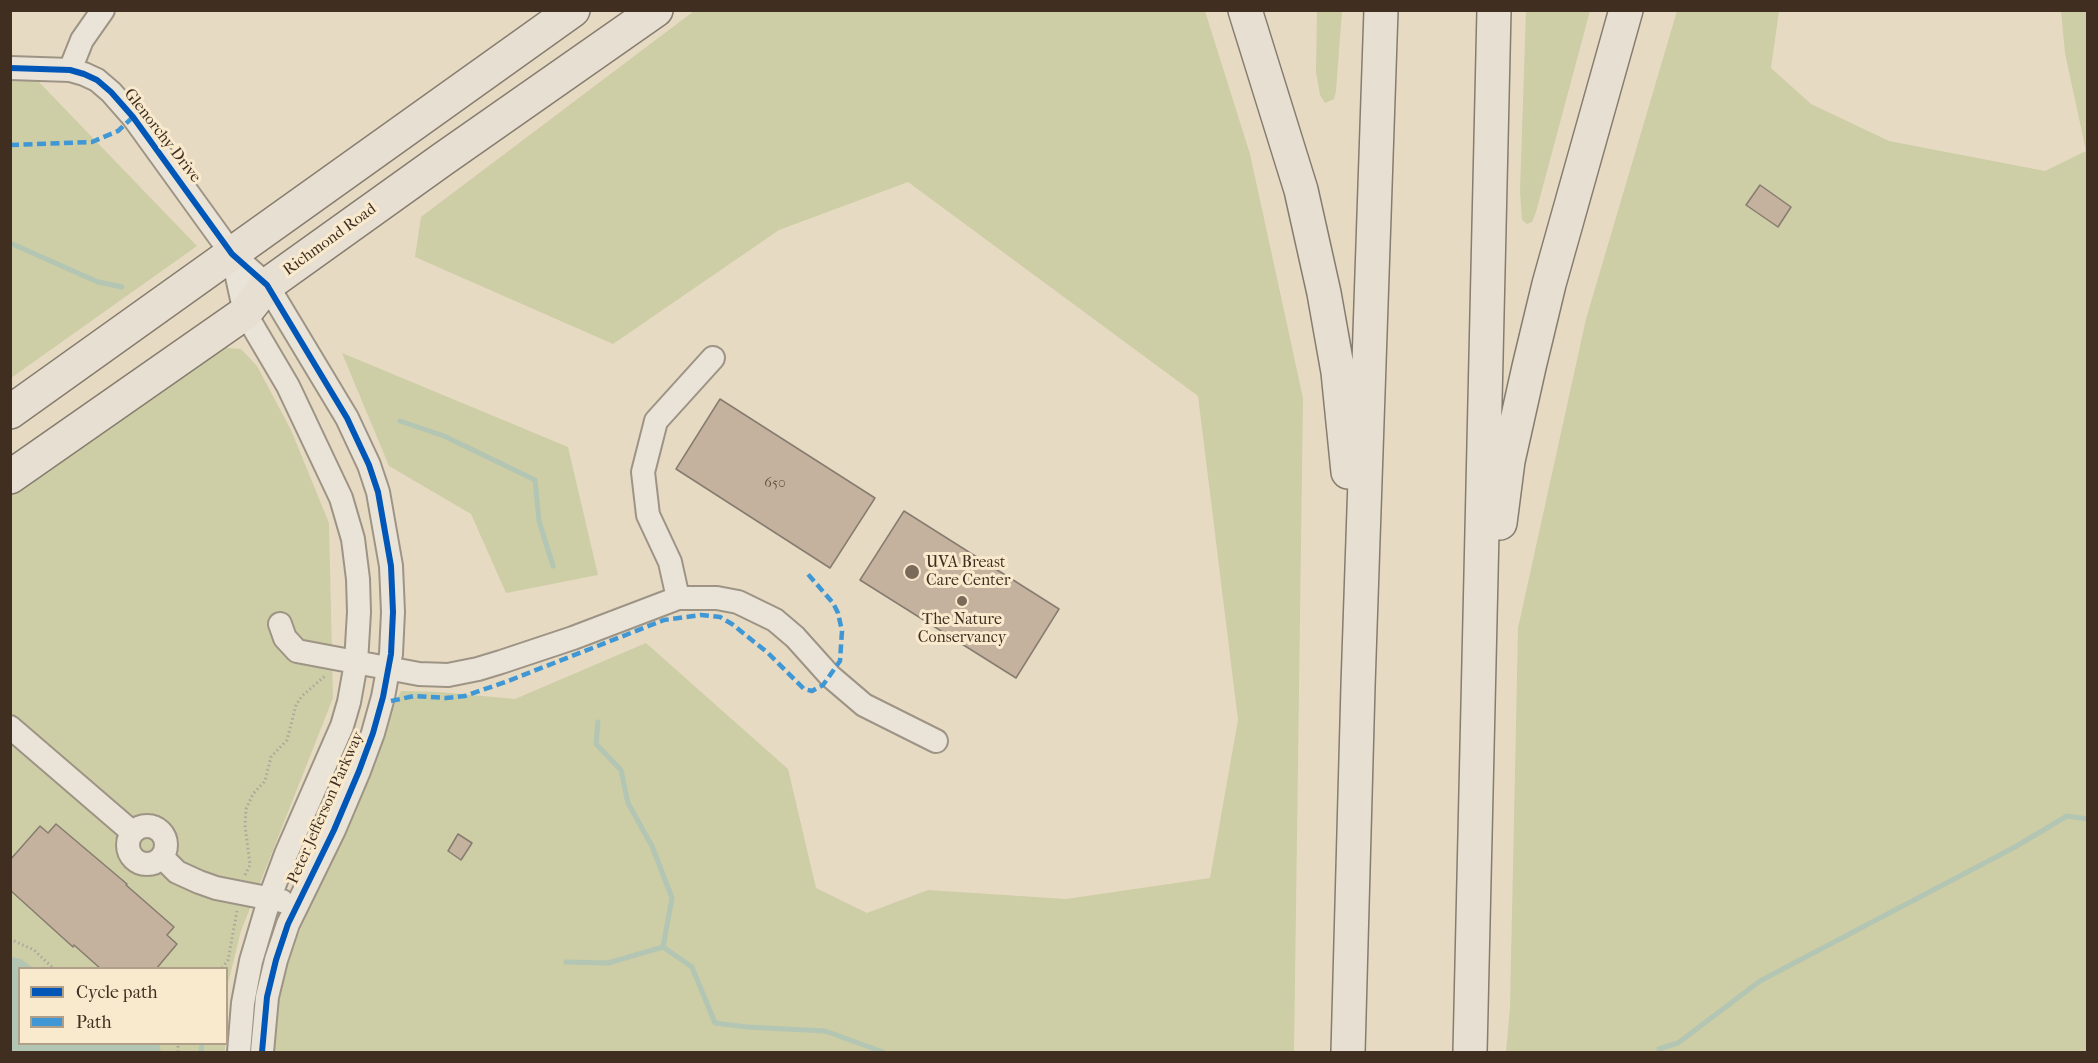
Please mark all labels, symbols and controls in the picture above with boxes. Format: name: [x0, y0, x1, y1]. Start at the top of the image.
street label: Glenorchy Drive: [119, 85, 205, 187]
street label: Richmond Road: [280, 200, 380, 280]
house number: 650: [764, 476, 786, 492]
place label: UVA Breast Care Center: [926, 553, 1011, 591]
marker: UVA Breast Care Center: [903, 563, 921, 581]
marker: The Nature Conservancy: [955, 594, 969, 608]
place label: The Nature Conservancy: [918, 610, 1006, 648]
street label: Peter Jefferson Parkway: [284, 729, 368, 887]
legend: [18, 967, 228, 1045]
text: Cycle path: [76, 982, 157, 1003]
text: Path: [76, 1012, 112, 1033]

